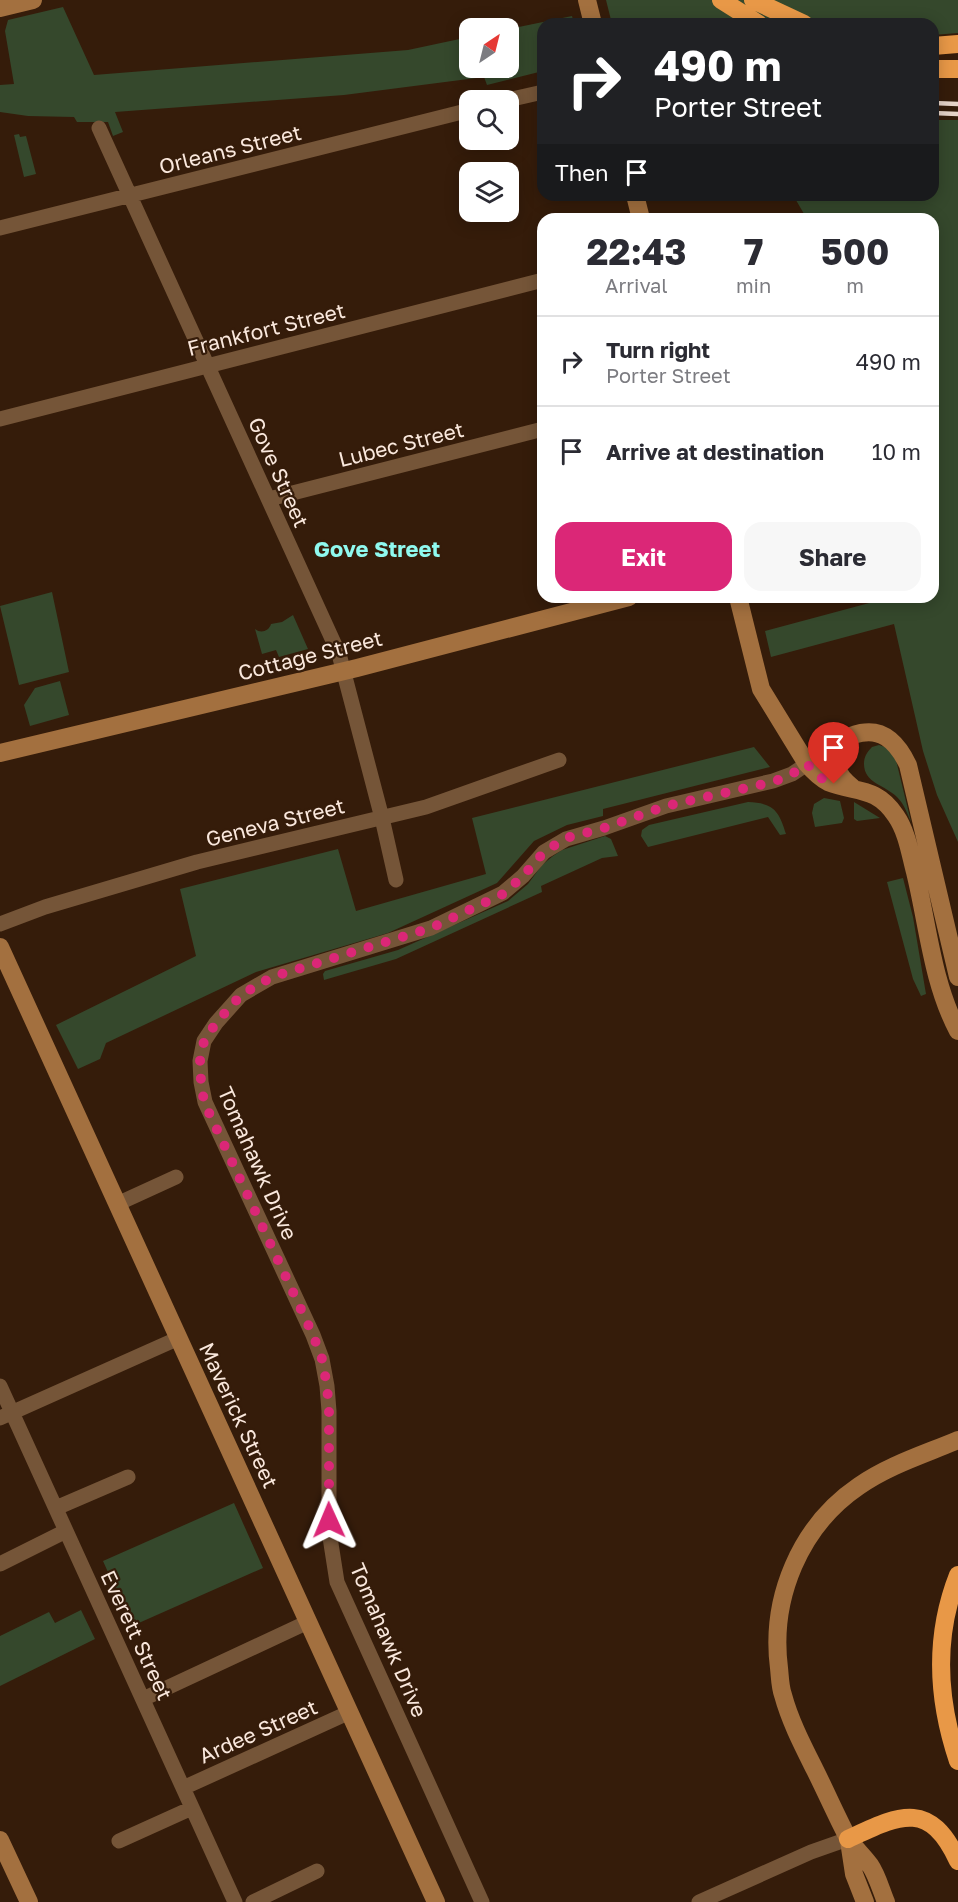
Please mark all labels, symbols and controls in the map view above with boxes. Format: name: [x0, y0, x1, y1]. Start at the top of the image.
north arrow: [459, 18, 519, 78]
map controls: [459, 18, 519, 222]
text: 490 m: [654, 40, 781, 90]
icon: right: [555, 42, 633, 120]
button: search: [459, 90, 519, 150]
text: Porter Street: [654, 91, 822, 123]
street label: Orleans Street: [156, 119, 304, 179]
icon: arrive: [620, 156, 653, 189]
text: Then: [555, 159, 608, 186]
button: layers: [459, 162, 519, 222]
text: 22:43: [586, 230, 686, 273]
text: 7: [744, 230, 763, 273]
text: 500: [821, 230, 890, 273]
text: Arrival: [605, 273, 668, 297]
text: min: [736, 273, 771, 297]
text: m: [846, 273, 864, 297]
street label: Frankfort Street: [184, 297, 348, 361]
text: Turn right: [606, 336, 710, 363]
icon: right: [555, 345, 588, 378]
text: 490 m: [856, 348, 921, 375]
text: Porter Street: [606, 363, 731, 387]
street label: Gove Street: [243, 413, 315, 531]
street label: Lubec Street: [336, 416, 466, 472]
icon: arrive: [555, 435, 588, 468]
text: Arrive at destination: [606, 438, 824, 465]
text: 10 m: [872, 438, 921, 465]
button: Exit: [555, 522, 732, 591]
button: Share: [744, 522, 921, 591]
district label: Gove Street: [314, 535, 440, 562]
street label: Cottage Street: [235, 625, 385, 685]
pin: [808, 722, 859, 784]
icon: arrive: [817, 731, 850, 764]
street label: Geneva Street: [203, 792, 347, 852]
street label: Tomahawk Drive: [213, 1082, 303, 1244]
street label: Maverick Street: [194, 1338, 284, 1492]
position arrow: [297, 1488, 361, 1552]
street label: Tomahawk Drive: [345, 1559, 433, 1721]
street label: Everett Street: [96, 1566, 178, 1704]
street label: Ardee Street: [195, 1693, 321, 1769]

